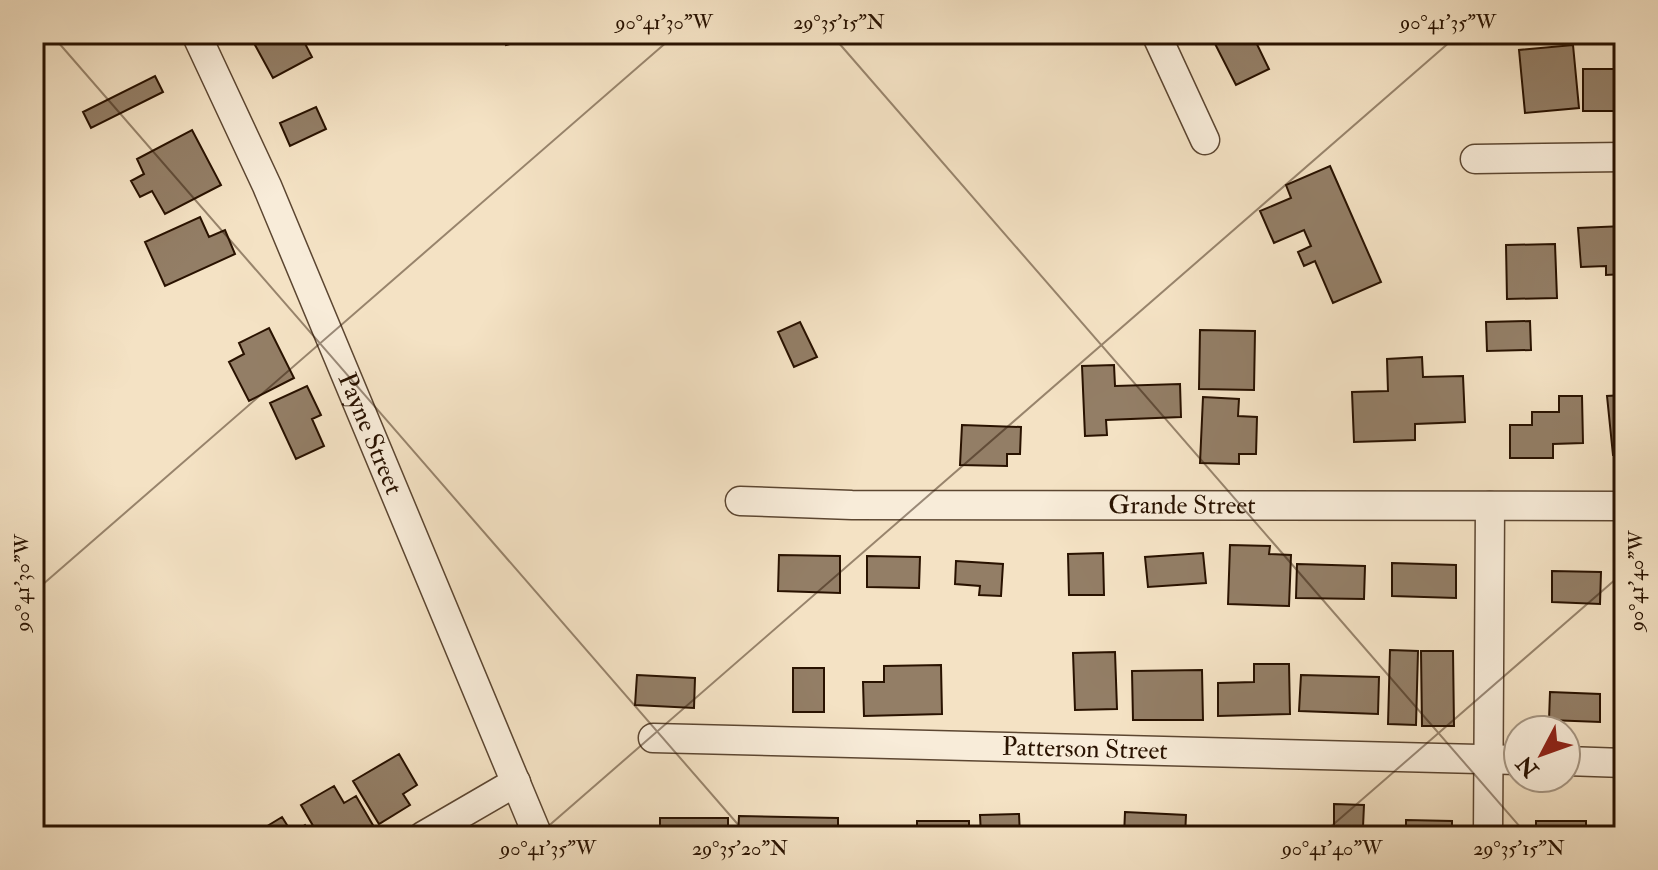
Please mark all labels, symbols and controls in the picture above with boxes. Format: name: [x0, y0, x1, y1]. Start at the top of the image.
text: 90°41'30"W: [613, 10, 713, 35]
text: 29°35'15"N: [793, 10, 885, 35]
text: 90°41'35"W: [1398, 10, 1497, 35]
street label: Payne Street: [331, 368, 410, 499]
street label: Grande Street: [1108, 489, 1256, 522]
text: 90°41'40"W: [1624, 530, 1649, 633]
text: 90°41'30"W: [10, 534, 35, 634]
north arrow: [1502, 714, 1582, 794]
street label: Patterson Street: [1002, 731, 1168, 767]
text: N: [1510, 750, 1545, 784]
text: 90°41'35"W: [498, 836, 597, 861]
text: 29°35'20"N: [692, 836, 788, 861]
text: 90°41'40"W: [1280, 836, 1383, 861]
text: 29°35'15"N: [1473, 836, 1565, 861]

